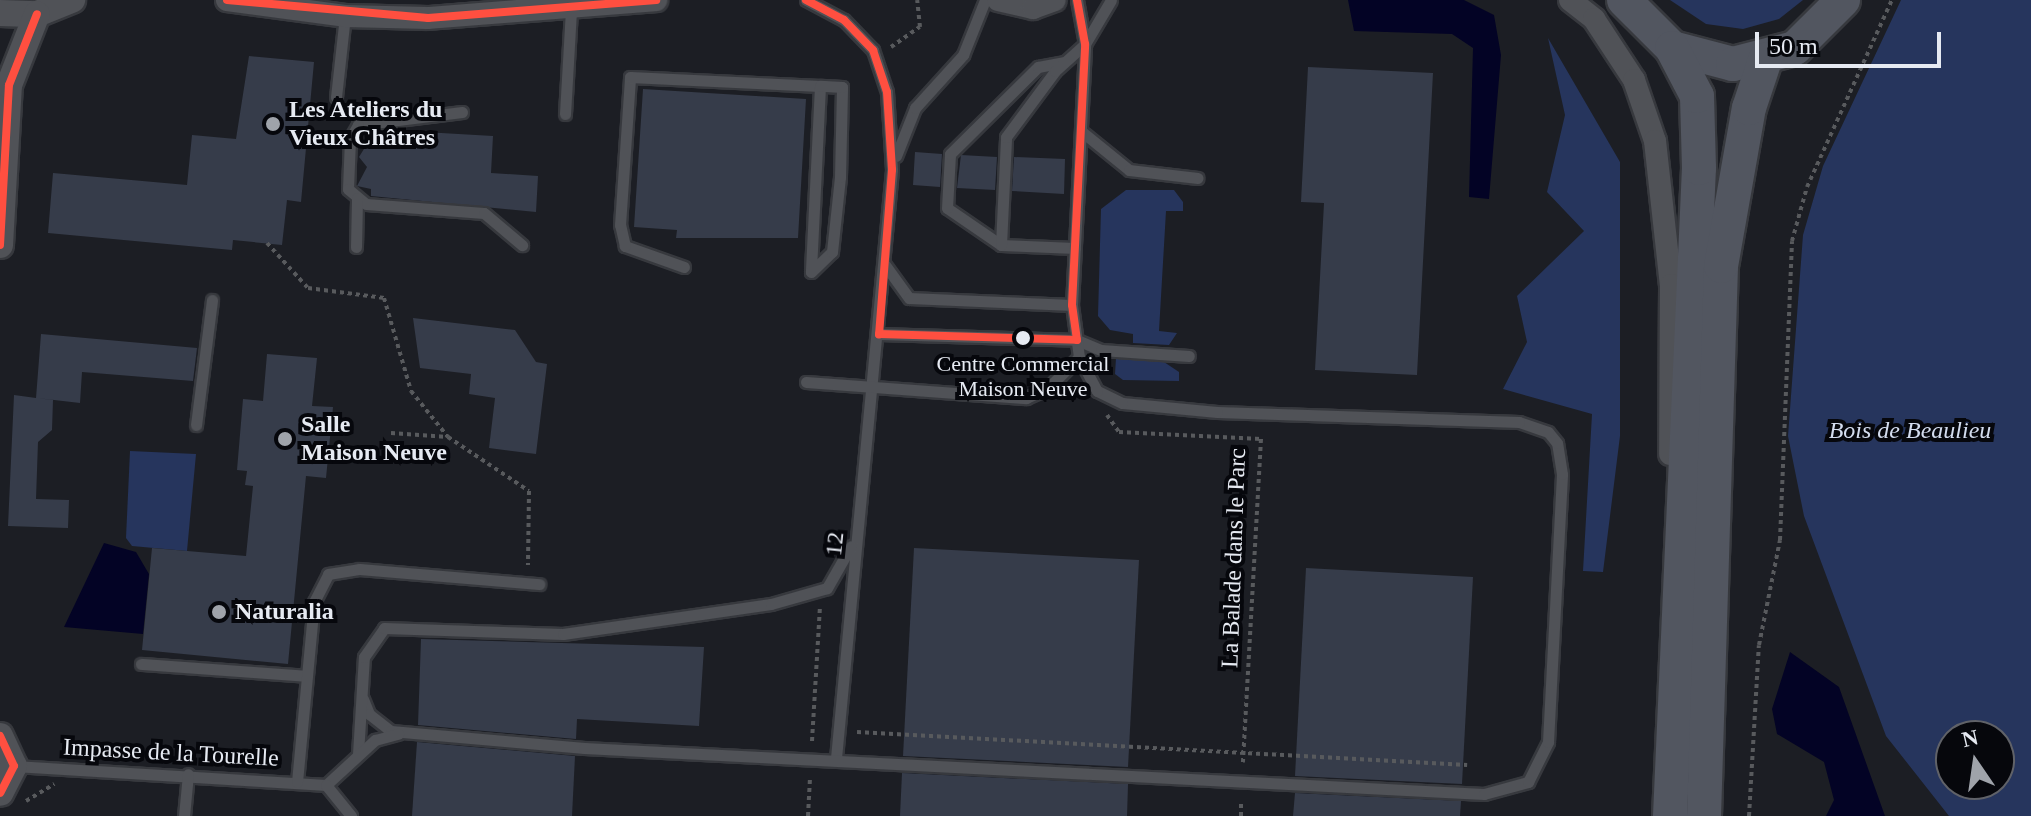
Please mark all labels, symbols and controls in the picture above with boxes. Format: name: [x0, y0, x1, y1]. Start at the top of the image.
scale bar: [1759, 16, 1945, 66]
text: 50 m: [1769, 33, 1818, 59]
place label: Les Ateliers du Vieux Châtres: [289, 96, 444, 152]
marker: Les Ateliers du Vieux Châtres: [264, 115, 282, 133]
marker: Centre Commercial Maison Neuve: [1015, 330, 1031, 346]
place label: Centre Commercial Maison Neuve: [937, 350, 1109, 402]
place label: Salle Maison Neuve: [301, 411, 447, 467]
park label: Bois de Beaulieu: [1829, 417, 1991, 445]
marker: Salle Maison Neuve: [276, 430, 294, 448]
street label: La Balade dans le Parc: [1216, 448, 1252, 668]
street label: 12: [819, 531, 851, 557]
place label: Naturalia: [235, 598, 334, 626]
marker: Naturalia: [210, 603, 228, 621]
north arrow: [1935, 720, 2015, 800]
text: N: [1959, 724, 1980, 752]
street label: Impasse de la Tourelle: [62, 733, 280, 773]

